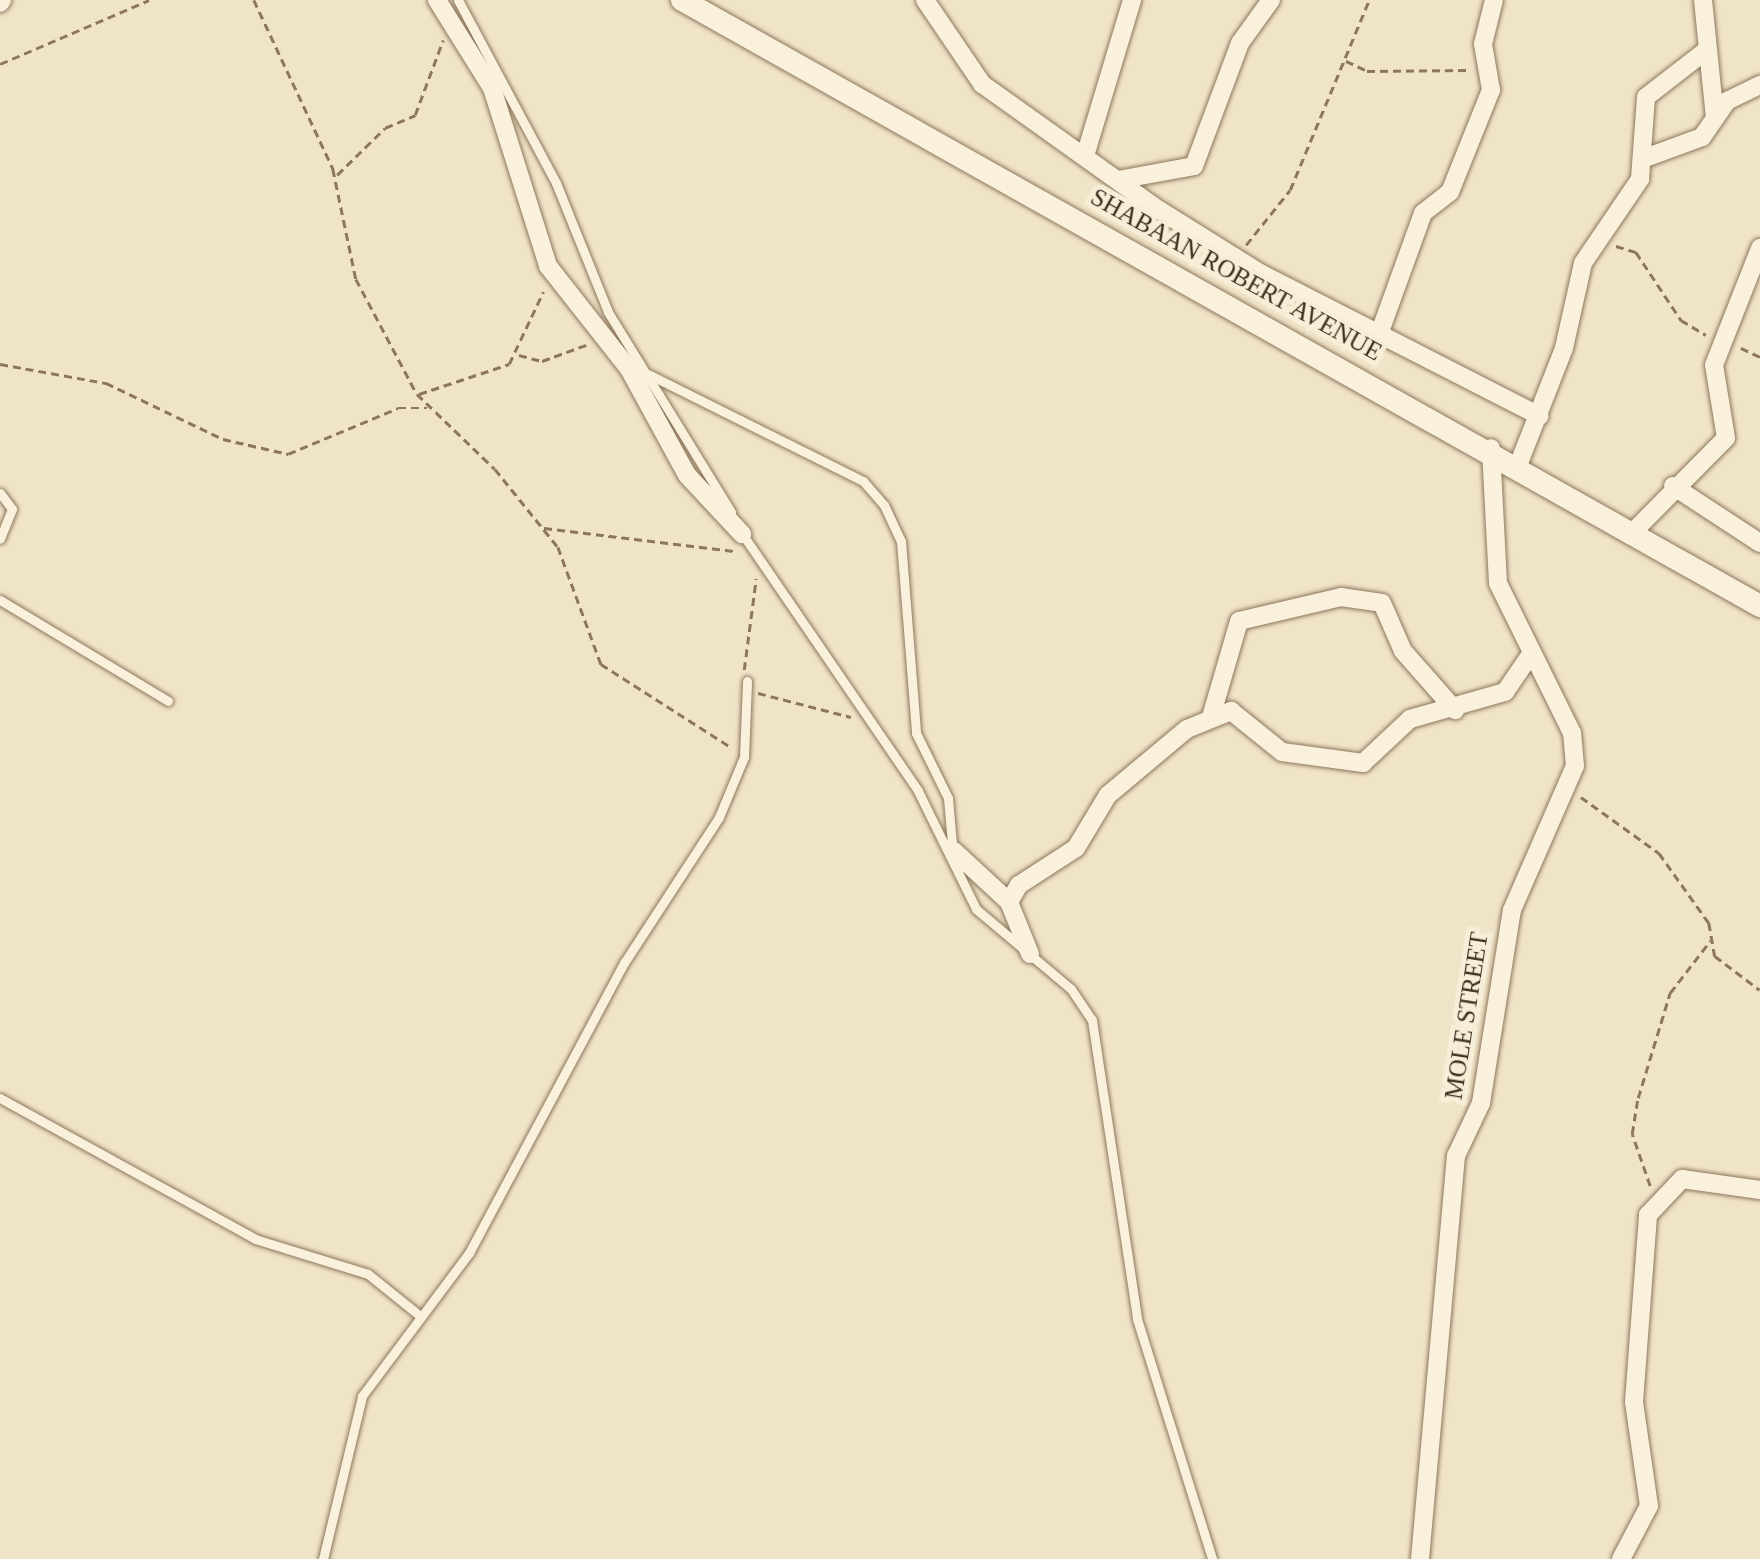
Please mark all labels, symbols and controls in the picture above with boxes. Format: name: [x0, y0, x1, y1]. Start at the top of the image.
street label: SHABAAN ROBERT AVENUE: [1084, 182, 1388, 368]
street label: MOLE STREET: [1439, 930, 1495, 1102]

